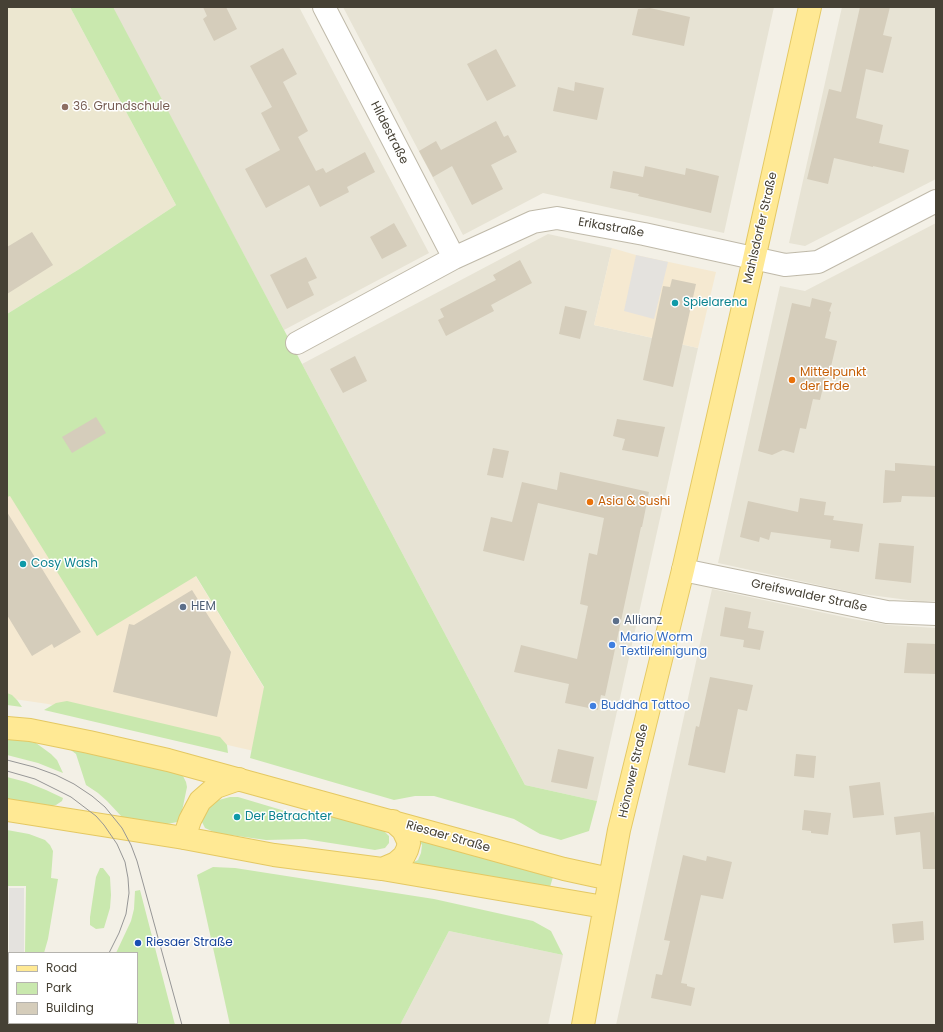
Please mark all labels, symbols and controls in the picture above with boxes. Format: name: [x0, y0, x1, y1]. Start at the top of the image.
street label: Hildestraße: [367, 99, 411, 167]
place label: 36. Grundschule: [73, 100, 170, 114]
marker: 36. Grundschule: [60, 102, 70, 112]
street label: Mahlsdorfer Straße: [741, 171, 781, 285]
street label: Erikastraße: [577, 215, 645, 241]
place label: Spielarena: [683, 296, 747, 310]
marker: Spielarena: [670, 298, 680, 308]
place label: Mittelpunkt der Erde: [800, 366, 866, 394]
marker: Mittelpunkt der Erde: [787, 375, 797, 385]
place label: Asia & Sushi: [598, 495, 670, 509]
marker: Asia & Sushi: [585, 497, 595, 507]
place label: Cosy Wash: [31, 557, 98, 571]
marker: Cosy Wash: [18, 559, 28, 569]
street label: Greifswalder Straße: [750, 577, 868, 615]
place label: HEM: [191, 600, 216, 614]
marker: HEM: [178, 602, 188, 612]
place label: Allianz: [624, 614, 662, 628]
marker: Allianz: [611, 616, 621, 626]
place label: Mario Worm Textilreinigung: [620, 631, 707, 659]
marker: Mario Worm Textilreinigung: [607, 640, 617, 650]
place label: Buddha Tattoo: [601, 699, 690, 713]
marker: Buddha Tattoo: [588, 701, 598, 711]
street label: Hönower Straße: [616, 723, 652, 819]
place label: Der Betrachter: [245, 810, 332, 824]
marker: Der Betrachter: [232, 812, 242, 822]
street label: Riesaer Straße: [404, 818, 492, 856]
place label: Riesaer Straße: [146, 936, 233, 950]
marker: Riesaer Straße: [133, 938, 143, 948]
legend: [8, 952, 138, 1024]
text: Road: [46, 959, 77, 976]
text: Park: [46, 979, 72, 996]
text: Building: [46, 999, 94, 1016]

